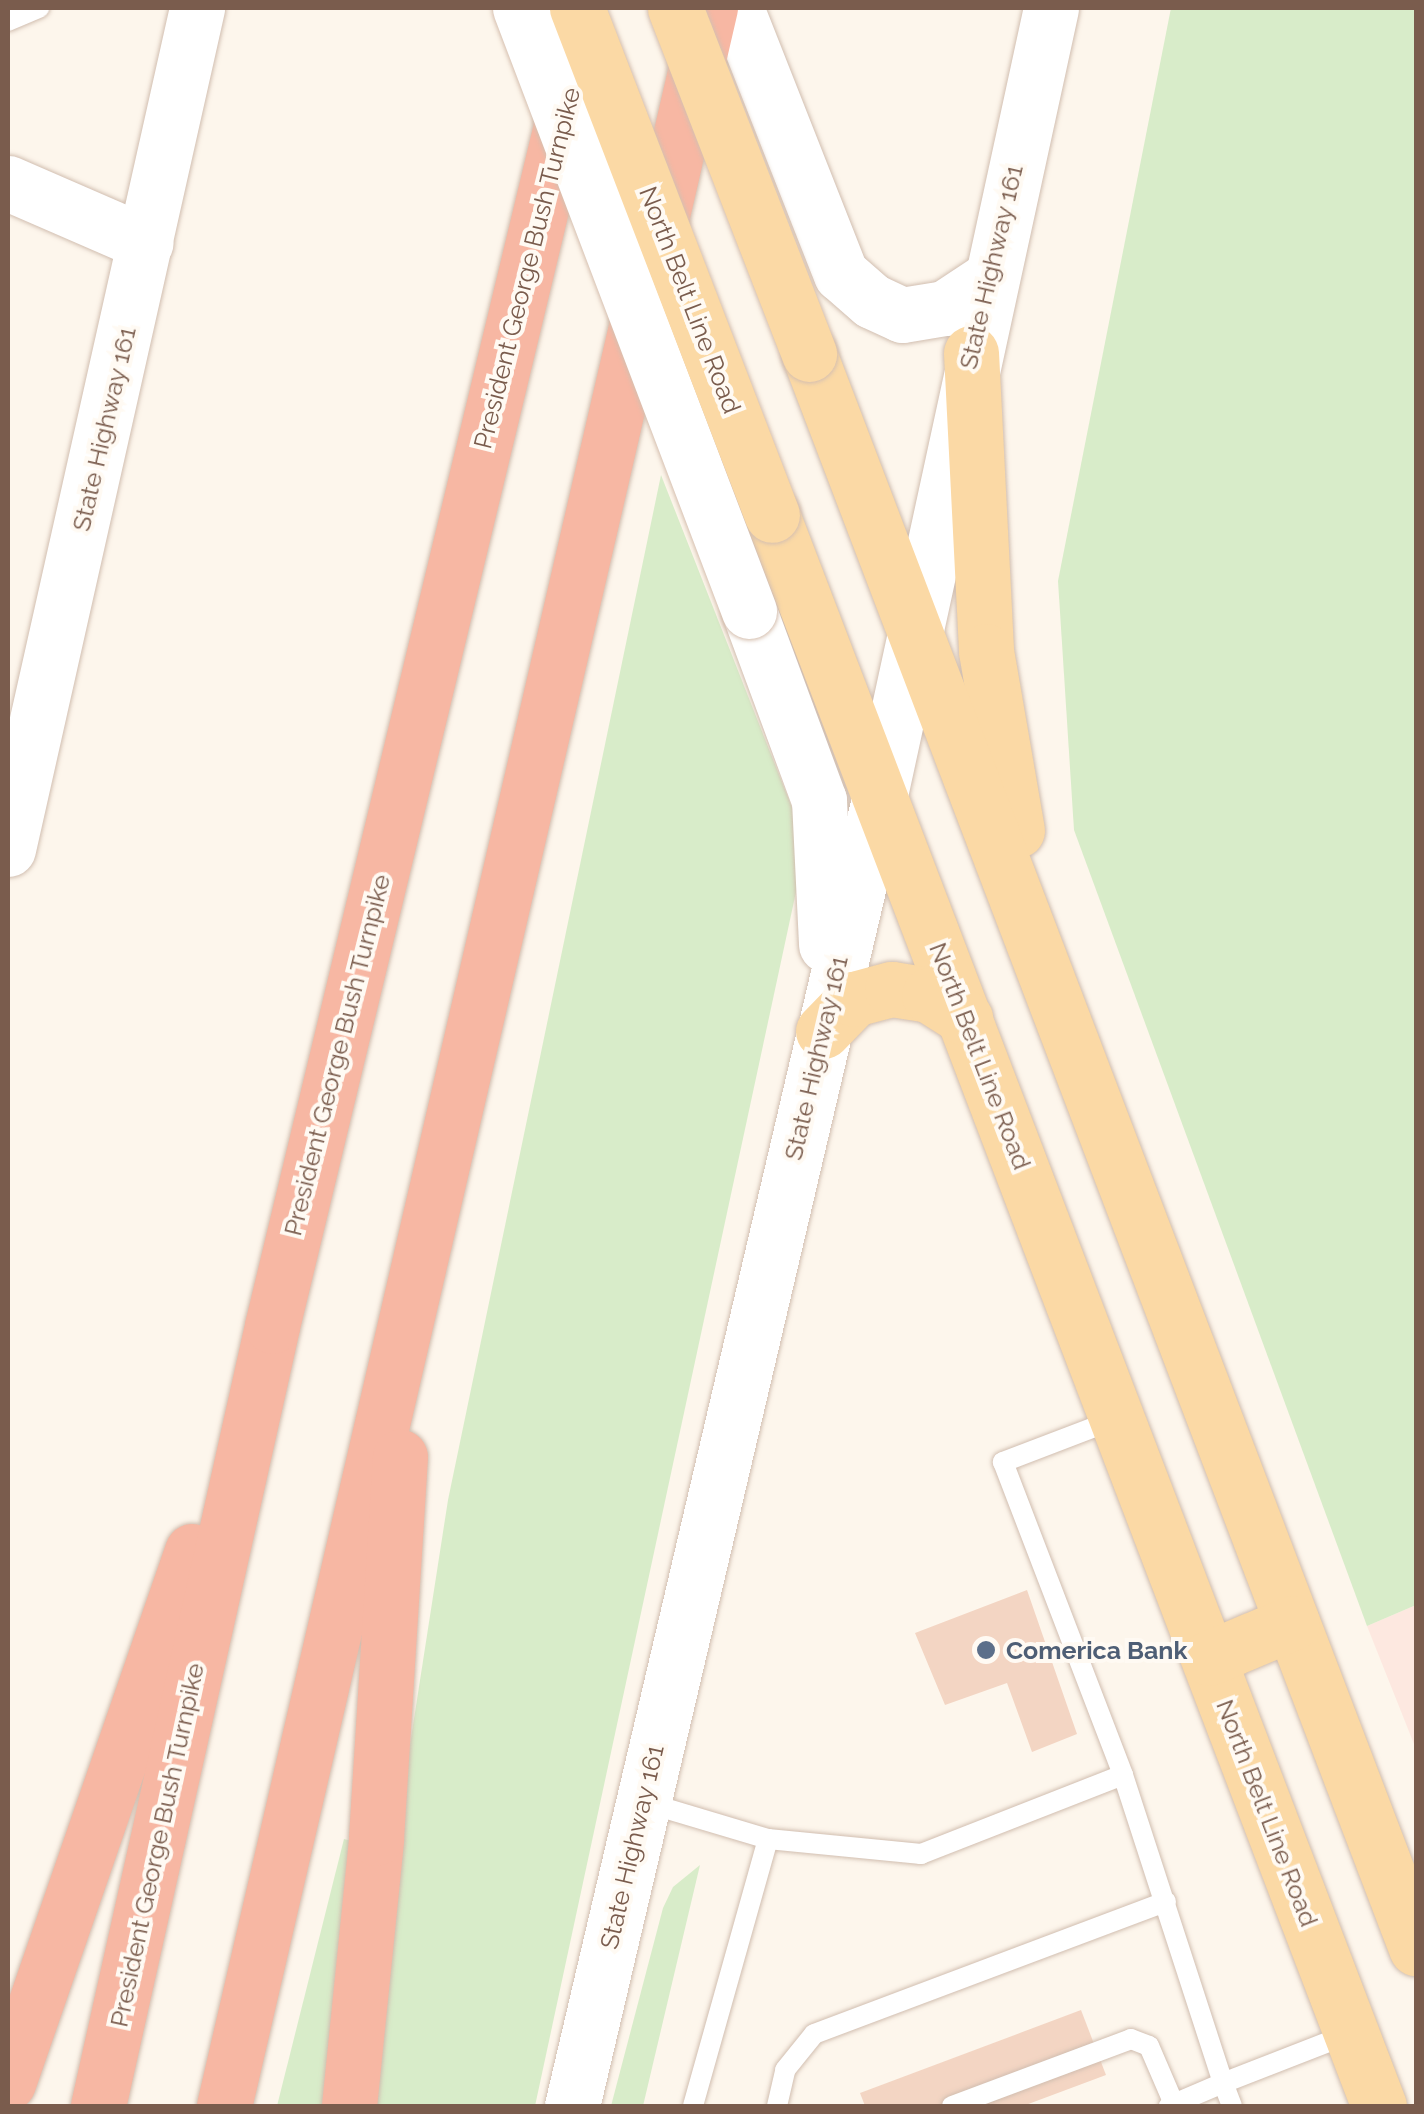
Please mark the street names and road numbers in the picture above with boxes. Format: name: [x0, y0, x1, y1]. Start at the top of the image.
street label: President George Bush Turnpike: [467, 84, 587, 452]
street label: State Highway 161: [953, 162, 1029, 372]
street label: North Belt Line Road: [633, 182, 747, 418]
street label: State Highway 161: [66, 324, 142, 534]
street label: President George Bush Turnpike: [277, 871, 397, 1239]
street label: North Belt Line Road: [923, 938, 1037, 1174]
street label: State Highway 161: [778, 953, 854, 1163]
street label: President George Bush Turnpike: [104, 1660, 210, 2030]
street label: North Belt Line Road: [1210, 1695, 1324, 1931]
street label: State Highway 161: [594, 1742, 670, 1952]

